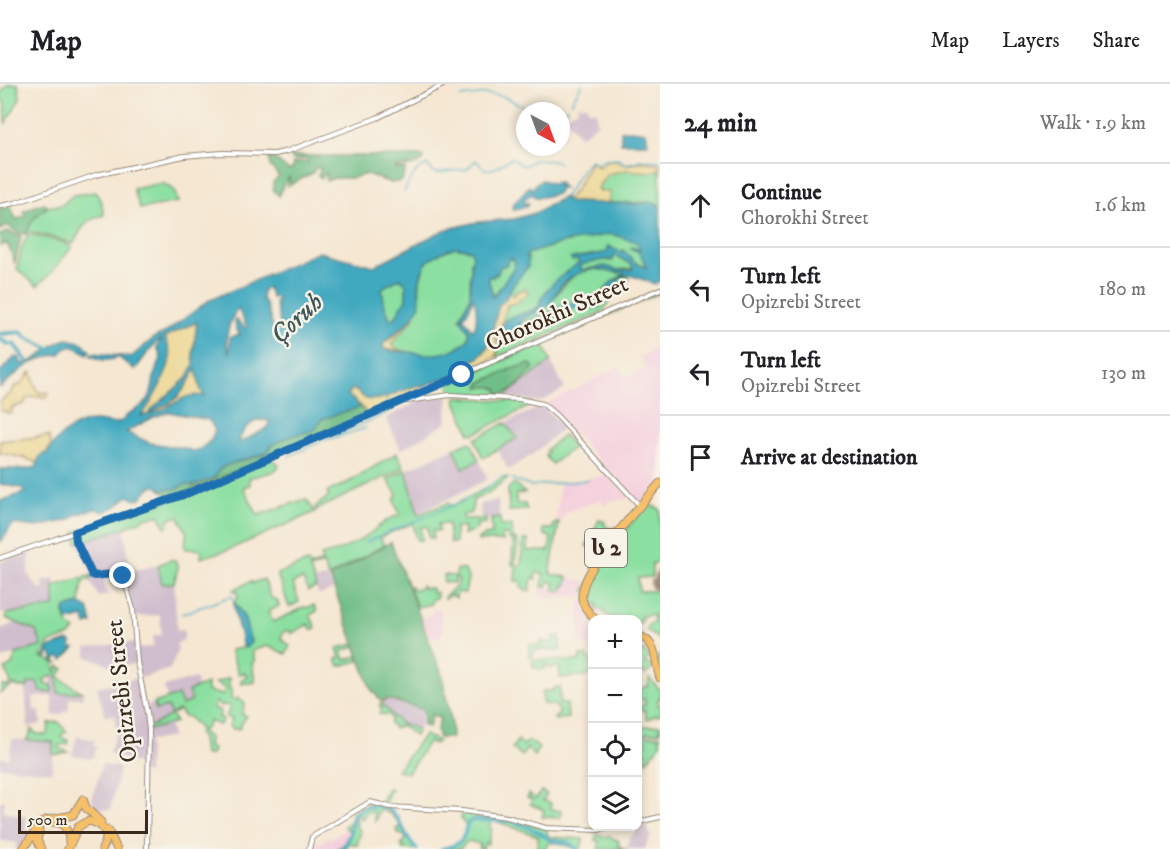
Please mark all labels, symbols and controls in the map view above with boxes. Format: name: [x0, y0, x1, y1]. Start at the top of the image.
text: Map: [30, 24, 82, 59]
text: Map: [930, 28, 969, 54]
text: Layers: [1002, 28, 1060, 54]
text: Share: [1093, 28, 1140, 54]
north arrow: [516, 102, 570, 156]
text: 24 min: [684, 107, 757, 140]
text: Walk · 1.9 km: [1040, 111, 1146, 136]
text: Continue: [741, 179, 822, 206]
icon: ahead: [684, 189, 717, 222]
text: 1.6 km: [1094, 193, 1146, 218]
text: Chorokhi Street: [741, 206, 869, 231]
text: Turn left: [741, 263, 821, 290]
street label: Chorokhi Street: [481, 269, 633, 359]
icon: left: [684, 273, 717, 306]
text: 180 m: [1099, 277, 1146, 302]
water label: Çoruh: [264, 286, 331, 352]
text: Opizrebi Street: [741, 290, 861, 315]
text: Turn left: [741, 347, 821, 374]
icon: left: [684, 357, 717, 390]
route start: [448, 361, 474, 387]
text: 130 m: [1101, 361, 1146, 386]
text: Opizrebi Street: [741, 374, 861, 399]
icon: arrive: [684, 441, 717, 474]
text: Arrive at destination: [741, 444, 918, 471]
road number: ს 2: [585, 529, 627, 567]
route end: [109, 562, 135, 588]
map controls: [588, 615, 642, 831]
button: +: [588, 615, 642, 669]
street label: Opizrebi Street: [100, 618, 144, 764]
button: −: [588, 669, 642, 723]
button: locate: [588, 723, 642, 777]
button: layers: [588, 777, 642, 831]
scale bar: [18, 807, 148, 834]
text: 500 m: [27, 810, 68, 830]

